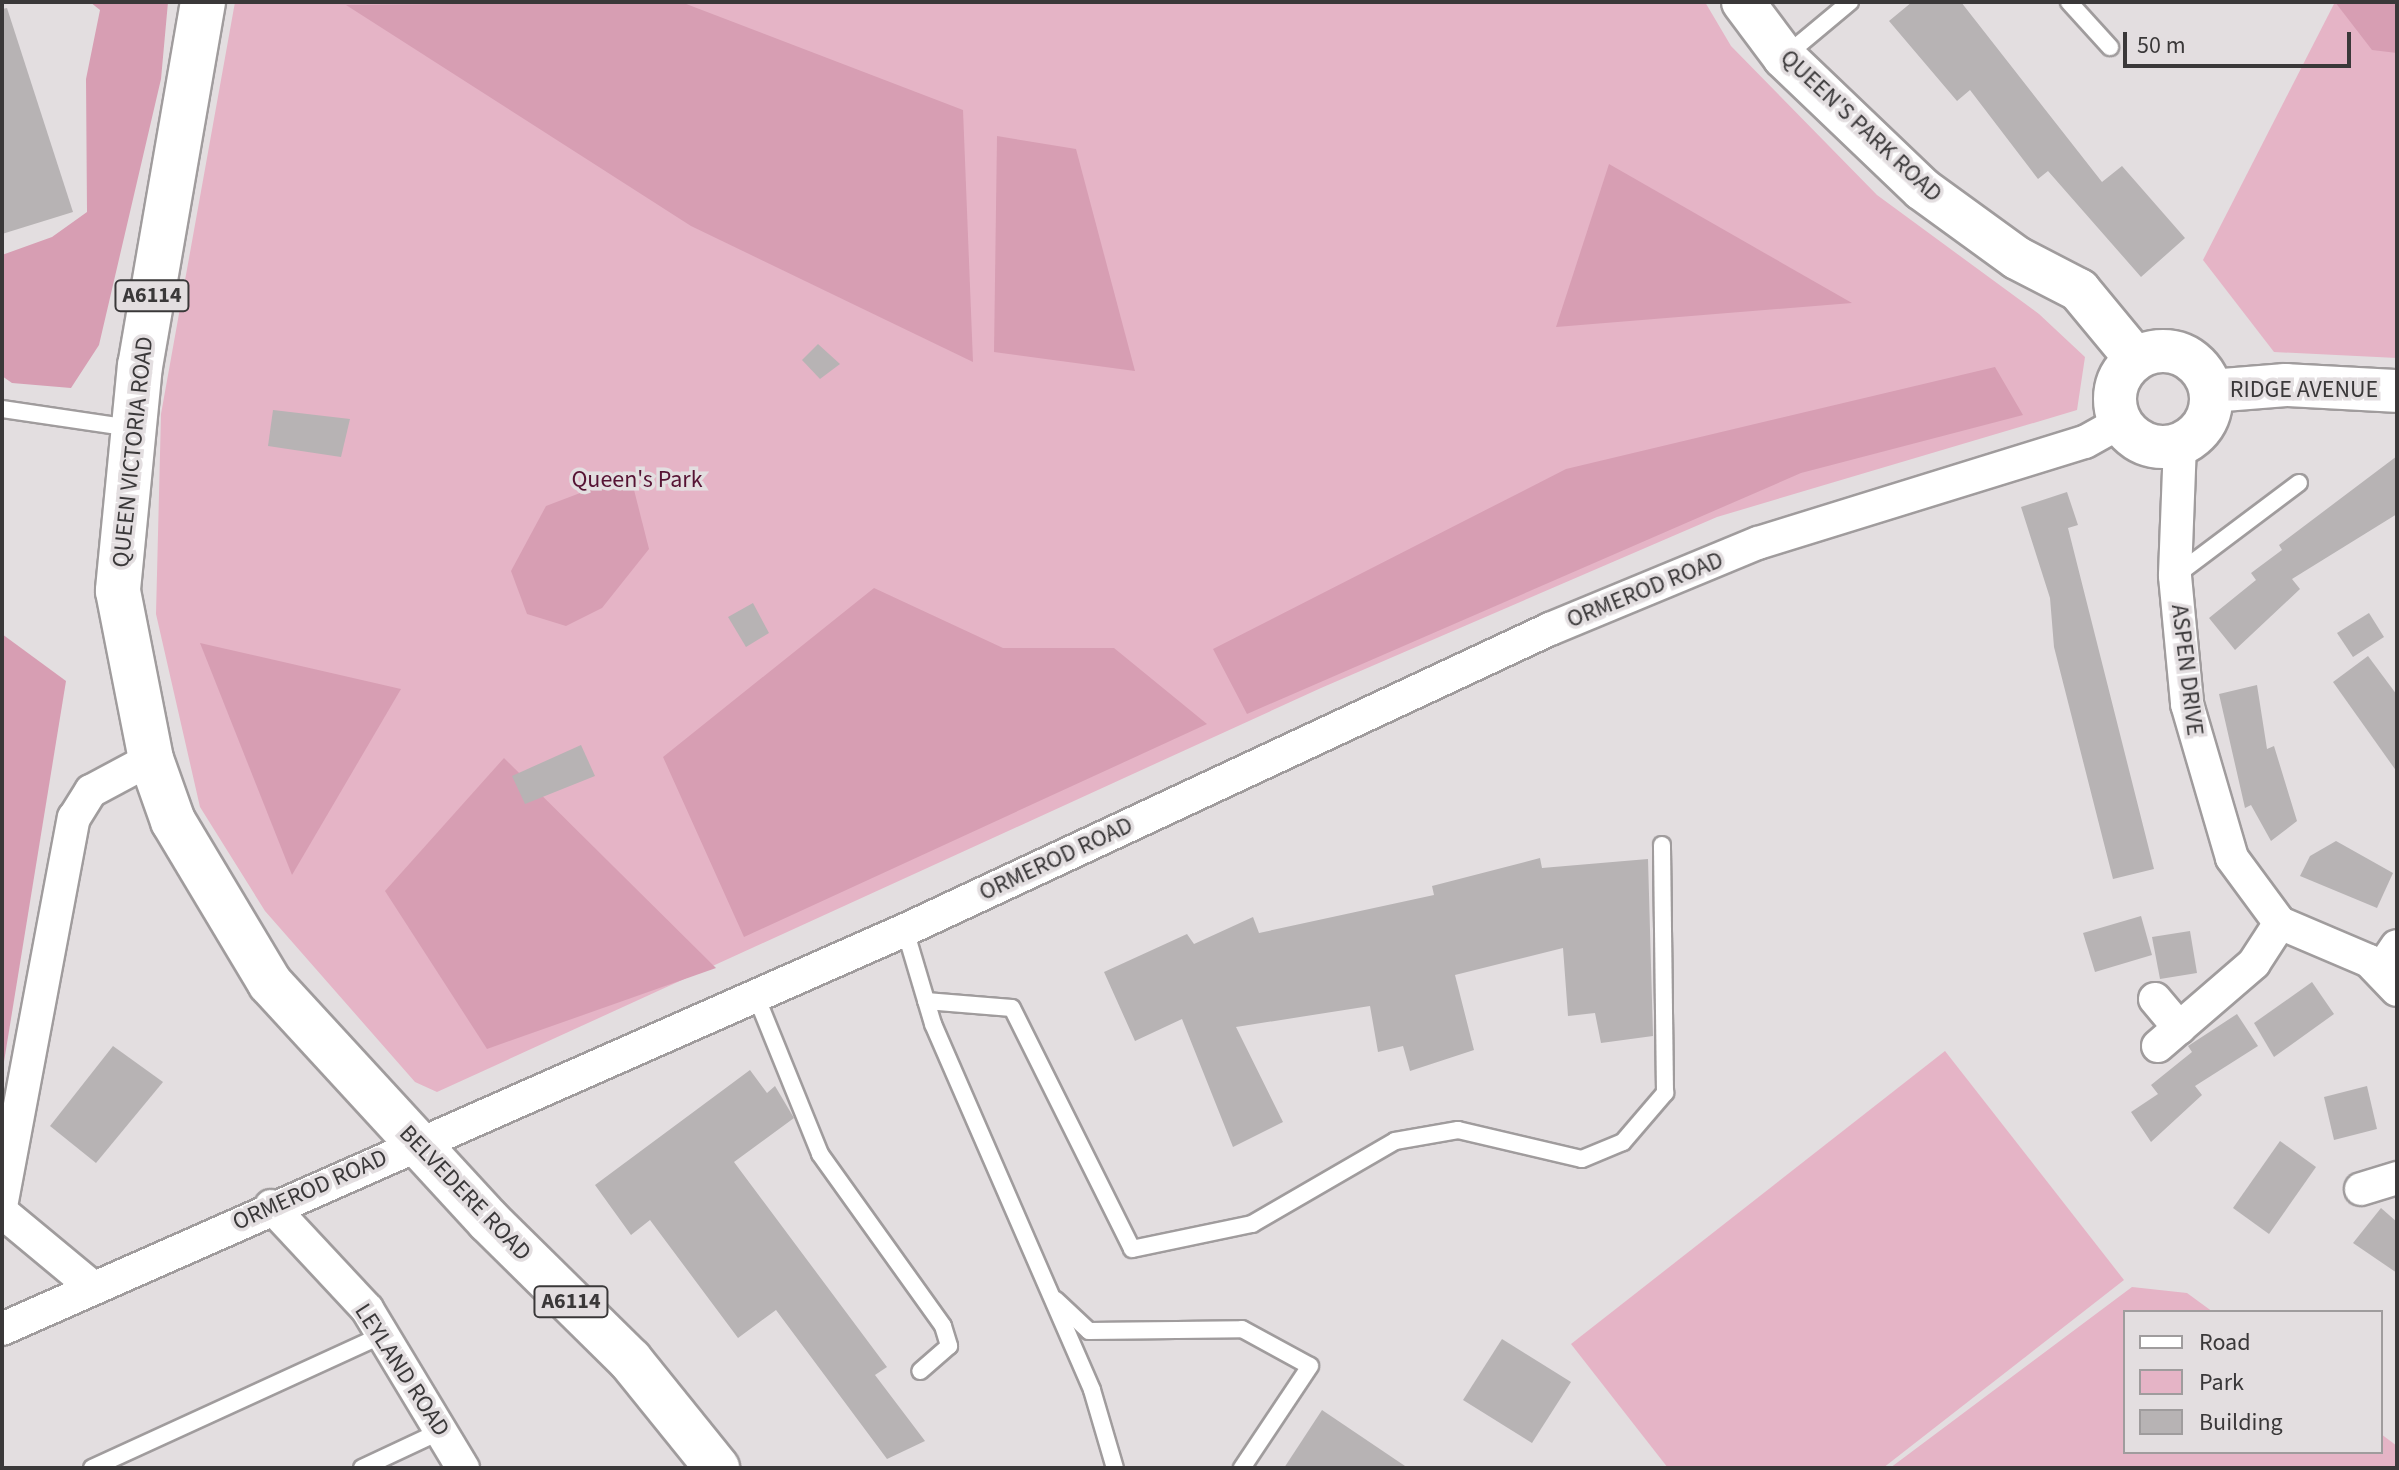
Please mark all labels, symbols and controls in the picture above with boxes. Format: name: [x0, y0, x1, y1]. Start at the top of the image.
scale bar: [2127, 16, 2355, 66]
text: 50 m: [2137, 28, 2186, 63]
street label: QUEEN'S PARK ROAD: [1774, 44, 1948, 208]
road number: A6114: [114, 278, 190, 314]
street label: QUEEN VICTORIA ROAD: [107, 335, 159, 569]
street label: RIDGE AVENUE: [2230, 376, 2378, 404]
park label: Queen's Park: [571, 466, 703, 494]
street label: ORMEROD ROAD: [1563, 546, 1727, 634]
street label: ASPEN DRIVE: [2165, 603, 2209, 737]
street label: ORMEROD ROAD: [975, 811, 1137, 907]
street label: BELVEDERE ROAD: [393, 1119, 537, 1267]
street label: ORMEROD ROAD: [228, 1143, 392, 1237]
road number: A6114: [533, 1284, 609, 1320]
street label: LEYLAND ROAD: [348, 1298, 456, 1442]
legend: [2123, 1310, 2383, 1454]
text: Road: [2199, 1325, 2251, 1360]
text: Park: [2199, 1365, 2244, 1400]
text: Building: [2199, 1405, 2283, 1440]

